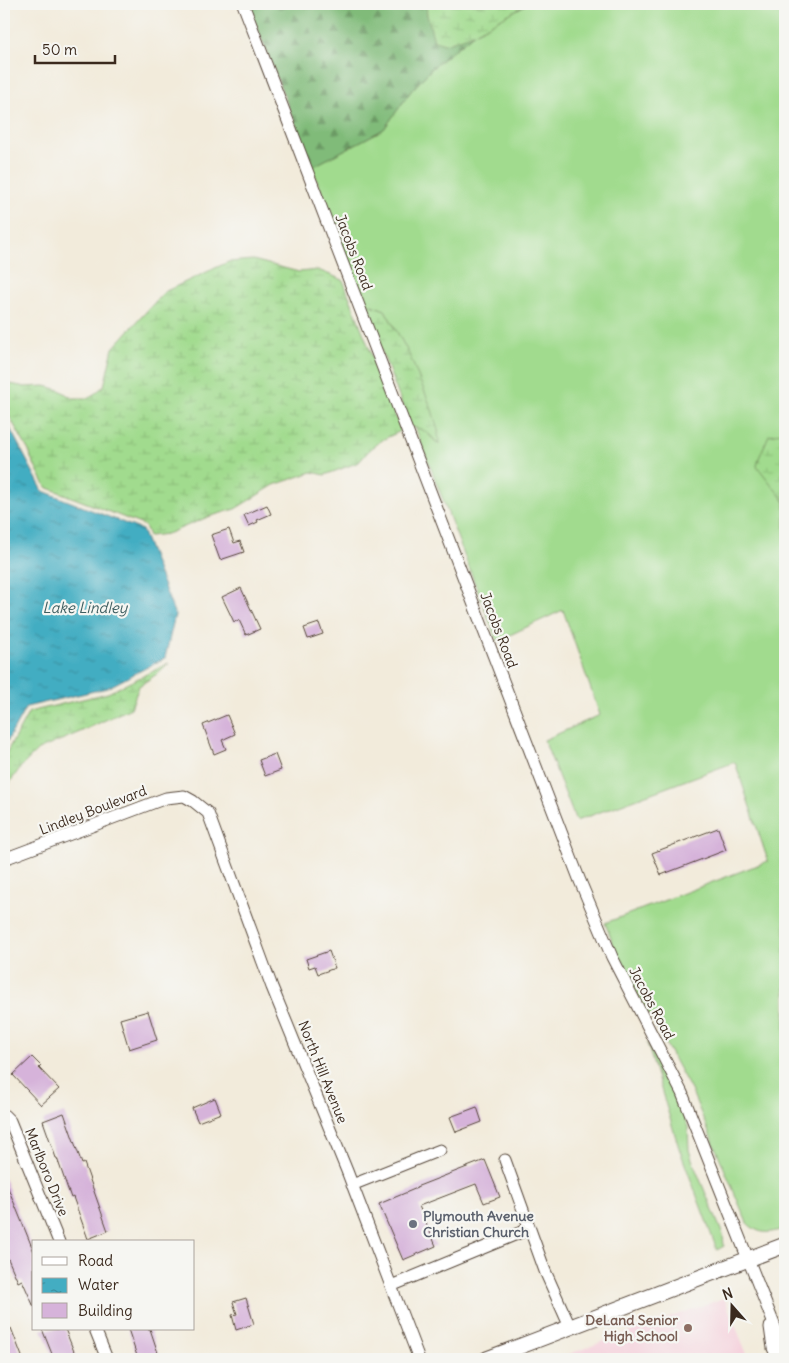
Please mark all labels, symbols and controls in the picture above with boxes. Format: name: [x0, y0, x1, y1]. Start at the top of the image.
scale bar: [35, 32, 115, 64]
text: 50 m: [42, 40, 77, 59]
street label: Jacobs Road: [331, 211, 377, 293]
street label: Jacobs Road: [476, 589, 522, 671]
water label: Lake Lindley: [43, 598, 129, 617]
street label: Lindley Boulevard: [37, 781, 149, 839]
street label: Jacobs Road: [625, 963, 679, 1043]
street label: North Hill Avenue: [294, 1018, 352, 1126]
street label: Marlboro Drive: [21, 1125, 73, 1219]
place label: Plymouth Avenue Christian Church: [423, 1207, 534, 1241]
marker: Plymouth Avenue Christian Church: [407, 1218, 419, 1230]
legend: [32, 1240, 195, 1330]
text: Road: [78, 1251, 113, 1270]
text: Water: [78, 1275, 119, 1294]
north arrow: [706, 1280, 756, 1330]
text: N: [720, 1284, 735, 1304]
text: Building: [78, 1301, 133, 1320]
place label: DeLand Senior High School: [585, 1311, 678, 1345]
marker: DeLand Senior High School: [682, 1322, 694, 1334]

